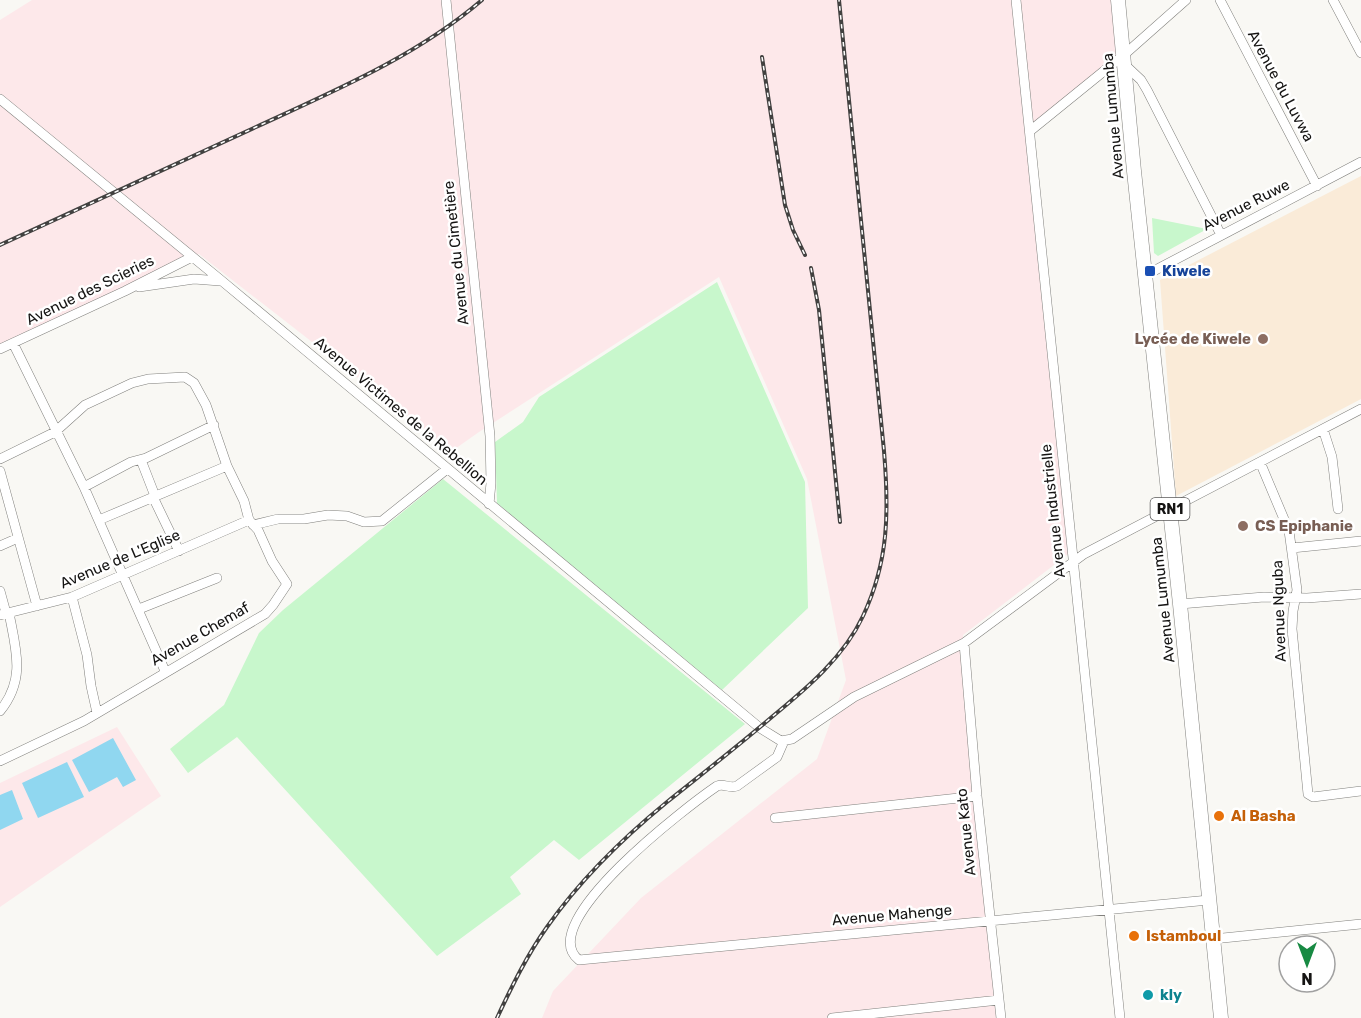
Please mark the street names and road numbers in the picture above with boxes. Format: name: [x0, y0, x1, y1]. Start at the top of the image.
street label: Avenue du Luvwa: [1244, 27, 1318, 145]
street label: Avenue Lumumba: [1099, 52, 1127, 180]
street label: Avenue Ruwe: [1199, 175, 1293, 235]
street label: Avenue du Cimetière: [439, 180, 473, 326]
street label: Avenue des Scieries: [23, 251, 157, 329]
street label: Avenue Victimes de la Rebellion: [311, 333, 491, 489]
street label: Avenue Industrielle: [1037, 443, 1069, 579]
road number: RN1: [1150, 498, 1190, 520]
street label: Avenue de L'Eglise: [57, 526, 183, 592]
street label: Avenue Lumumba: [1147, 536, 1179, 664]
street label: Avenue Nguba: [1268, 560, 1290, 662]
street label: Avenue Chemaf: [147, 598, 253, 670]
street label: Avenue Kato: [952, 787, 980, 877]
street label: Avenue Mahenge: [831, 901, 953, 929]

